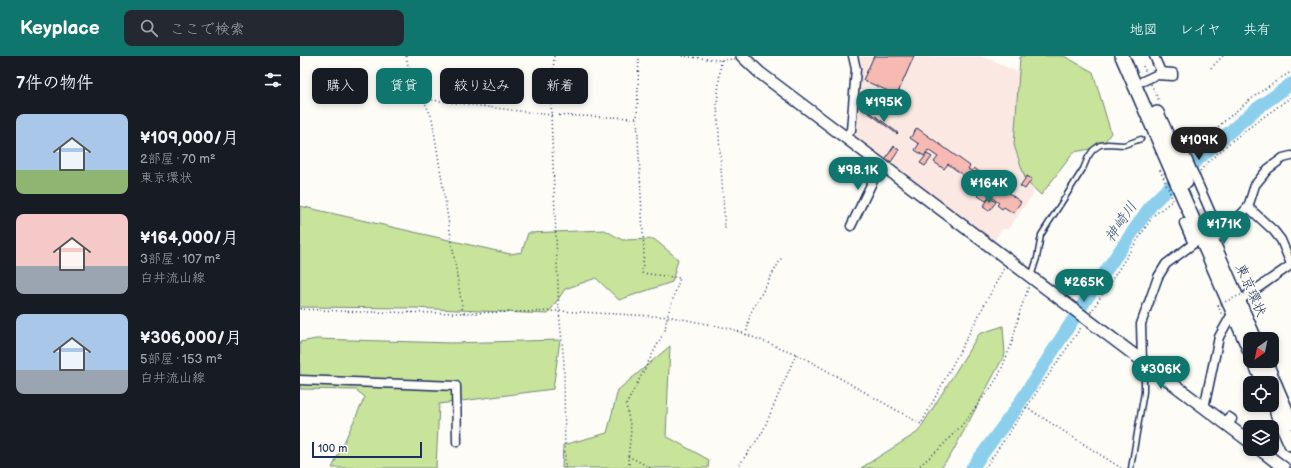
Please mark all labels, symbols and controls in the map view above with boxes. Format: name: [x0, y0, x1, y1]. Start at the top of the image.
search box: [124, 10, 404, 46]
text: Keyplace: [20, 17, 100, 40]
icon: search: [138, 17, 160, 39]
text: ここで検索: [170, 20, 245, 39]
text: 地図: [1130, 21, 1158, 38]
text: レイヤ: [1180, 21, 1221, 38]
text: 共有: [1243, 21, 1271, 38]
chip: 購入: [312, 68, 368, 104]
chip: 賃貸: [376, 68, 432, 104]
chip: 絞り込み: [440, 68, 524, 104]
chip: 新着: [532, 68, 588, 104]
icon: filters: [262, 69, 284, 91]
text: 7件の物件: [16, 73, 93, 93]
pin: ¥195K: [856, 89, 912, 123]
text: ¥195K: [865, 94, 903, 110]
pin: ¥109K: [1171, 127, 1227, 161]
text: ¥109,000/月: [140, 128, 239, 148]
icon: home: [48, 130, 96, 178]
text: ¥109K: [1180, 132, 1218, 148]
text: 2部屋 · 70 m²: [140, 151, 216, 167]
pin: ¥98.1K: [825, 157, 891, 191]
text: ¥98.1K: [838, 162, 878, 178]
text: 東京環状: [140, 170, 192, 186]
pin: ¥164K: [961, 170, 1017, 204]
text: ¥164K: [970, 175, 1008, 191]
water label: 神崎川: [1101, 198, 1141, 246]
pin: ¥171K: [1196, 211, 1252, 245]
text: ¥171K: [1207, 216, 1241, 232]
text: ¥164,000/月: [140, 228, 239, 248]
icon: home: [48, 230, 96, 278]
text: 3部屋 · 107 m²: [140, 251, 221, 267]
street label: 東京環状: [1232, 261, 1270, 319]
pin: ¥265K: [1056, 269, 1112, 303]
text: 白井流山線: [140, 270, 205, 286]
text: ¥265K: [1064, 274, 1104, 290]
text: ¥306,000/月: [140, 328, 242, 348]
icon: home: [48, 330, 96, 378]
north arrow: [1243, 332, 1279, 368]
map controls: [1243, 332, 1279, 456]
text: 5部屋 · 153 m²: [140, 351, 222, 367]
pin: ¥306K: [1133, 356, 1189, 390]
text: ¥306K: [1141, 361, 1181, 377]
text: 白井流山線: [140, 370, 205, 386]
button: locate: [1243, 376, 1279, 412]
button: layers: [1243, 420, 1279, 456]
scale bar: [312, 440, 422, 459]
text: 100 m: [318, 442, 347, 455]

